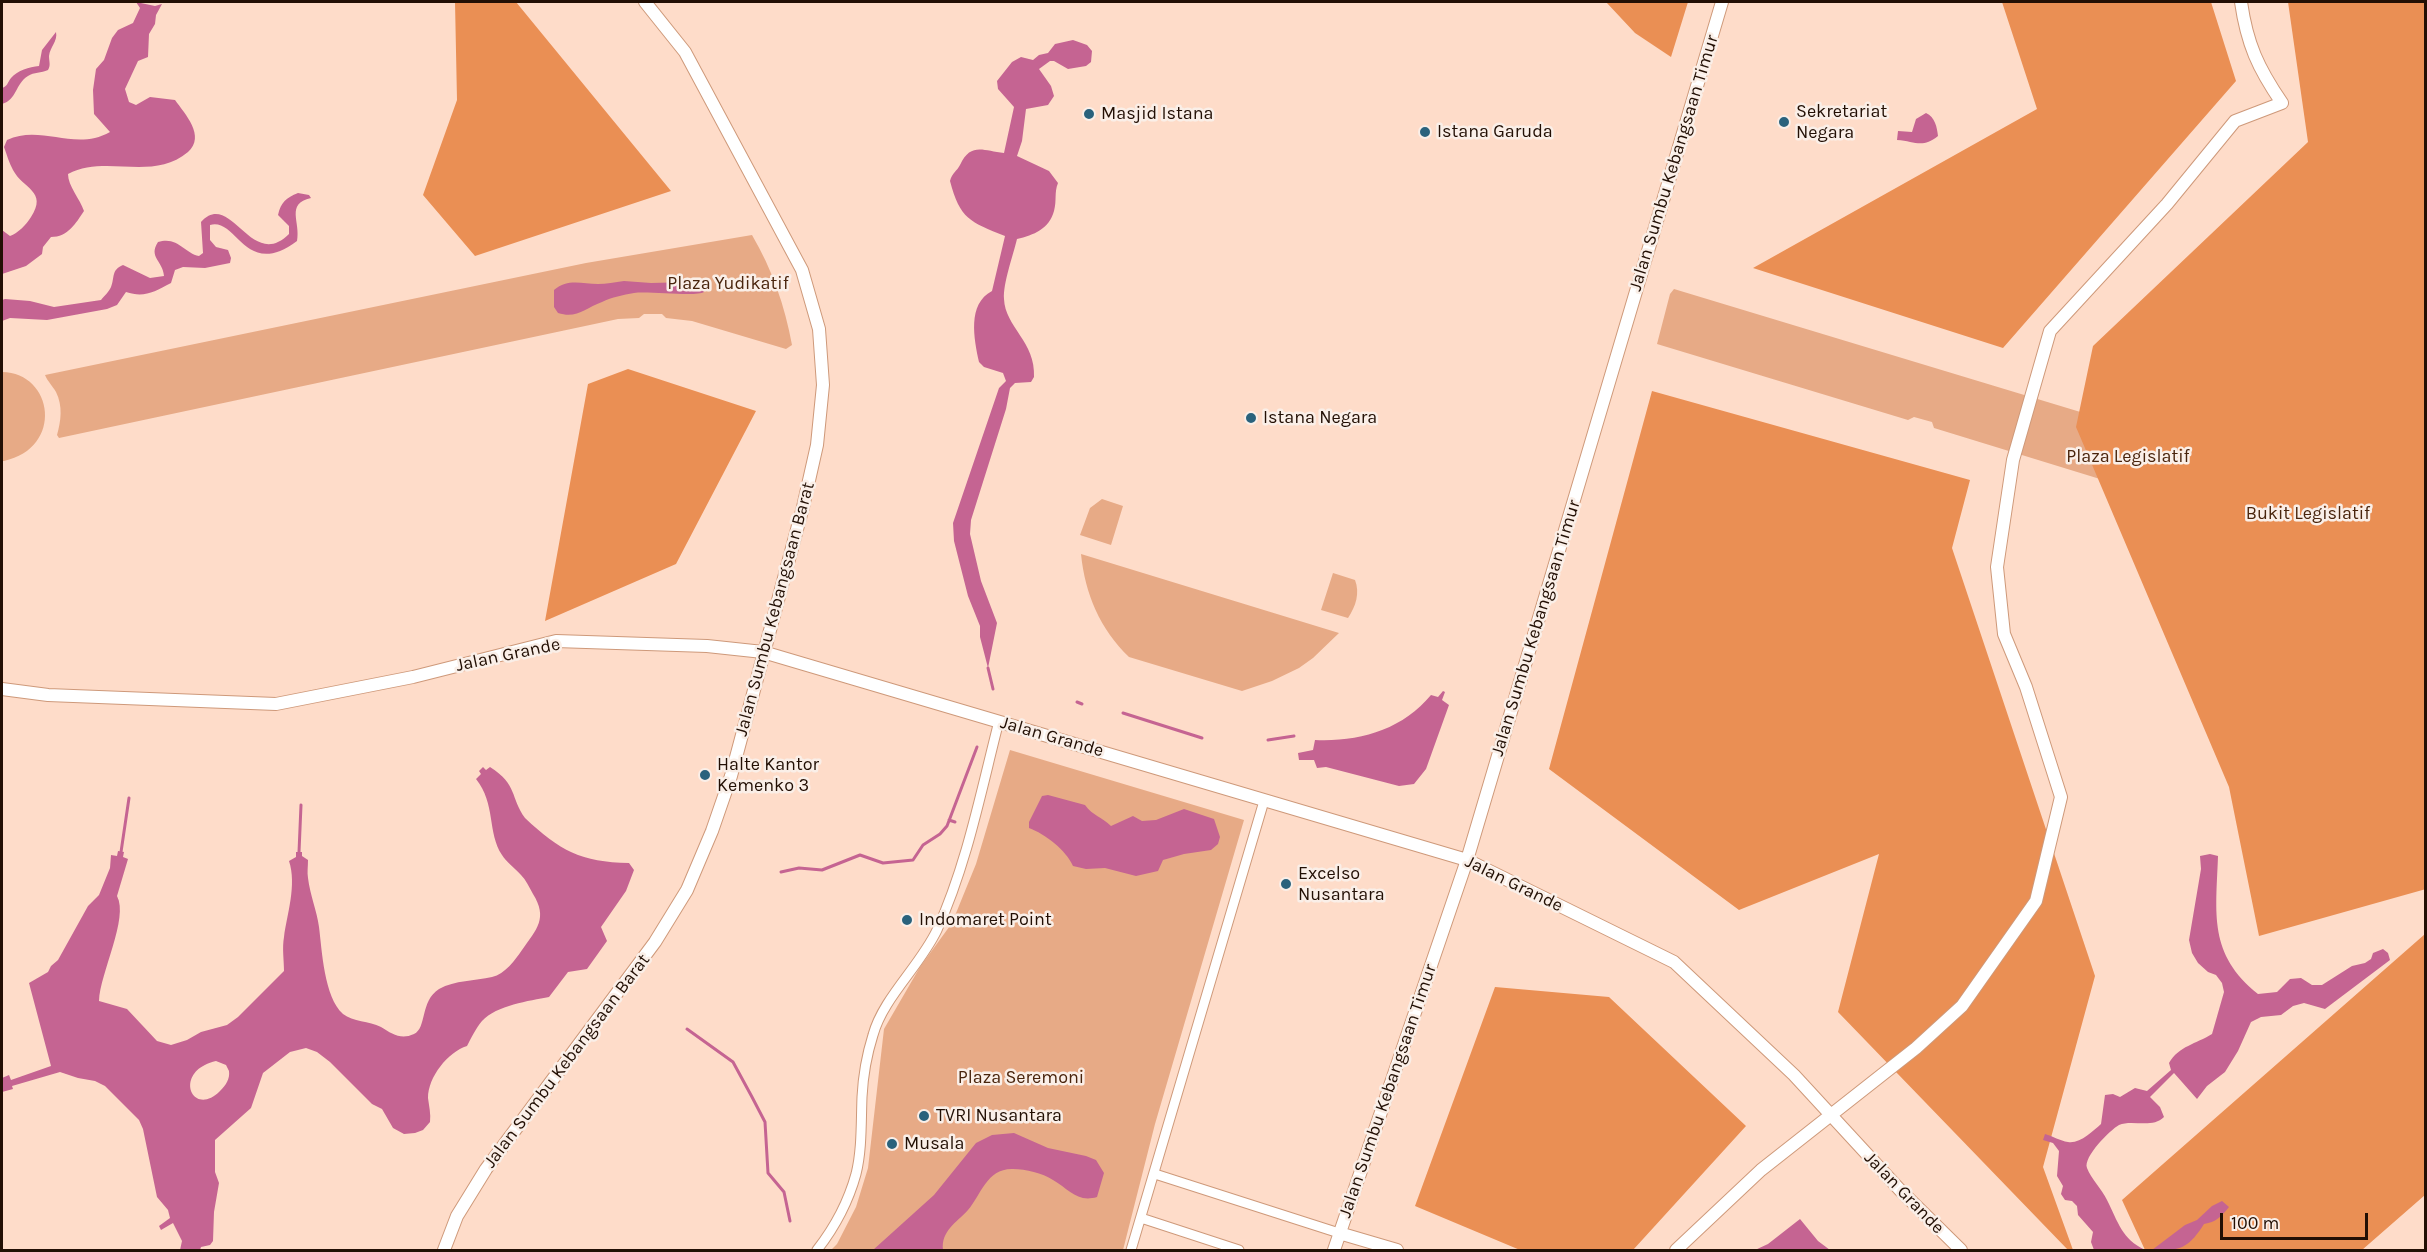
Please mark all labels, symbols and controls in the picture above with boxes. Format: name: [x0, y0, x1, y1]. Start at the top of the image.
street label: Jalan Sumbu Kebangsaan Timur: [1625, 32, 1723, 294]
place label: Sekretariat Negara: [1796, 101, 1887, 144]
place label: Masjid Istana: [1101, 103, 1214, 125]
marker: Masjid Istana: [1082, 107, 1096, 121]
marker: Sekretariat Negara: [1777, 115, 1791, 129]
place label: Istana Garuda: [1437, 121, 1553, 143]
marker: Istana Garuda: [1418, 125, 1432, 139]
park label: Plaza Yudikatif: [667, 273, 789, 295]
place label: Istana Negara: [1263, 407, 1377, 429]
marker: Istana Negara: [1244, 411, 1258, 425]
park label: Plaza Legislatif: [2066, 446, 2190, 468]
street label: Jalan Sumbu Kebangsaan Barat: [731, 480, 819, 738]
street label: Jalan Sumbu Kebangsaan Timur: [1487, 497, 1585, 759]
park label: Bukit Legislatif: [2246, 503, 2370, 525]
street label: Jalan Grande: [454, 633, 562, 677]
street label: Jalan Grande: [998, 712, 1106, 762]
place label: Halte Kantor Kemenko 3: [717, 754, 819, 796]
marker: Halte Kantor Kemenko 3: [698, 768, 712, 782]
street label: Jalan Grande: [1462, 851, 1566, 917]
place label: Excelso Nusantara: [1298, 863, 1385, 906]
marker: Excelso Nusantara: [1279, 877, 1293, 891]
place label: Indomaret Point: [919, 909, 1052, 931]
marker: Indomaret Point: [900, 913, 914, 927]
street label: Jalan Sumbu Kebangsaan Barat: [479, 950, 655, 1172]
street label: Jalan Sumbu Kebangsaan Timur: [1334, 961, 1442, 1221]
park label: Plaza Seremoni: [958, 1067, 1084, 1089]
place label: TVRI Nusantara: [936, 1105, 1062, 1127]
marker: TVRI Nusantara: [917, 1109, 931, 1123]
place label: Musala: [904, 1133, 964, 1155]
marker: Musala: [885, 1137, 899, 1151]
street label: Jalan Grande: [1859, 1147, 1949, 1239]
scale bar: [2223, 1201, 2372, 1239]
text: 100 m: [2231, 1212, 2279, 1234]

